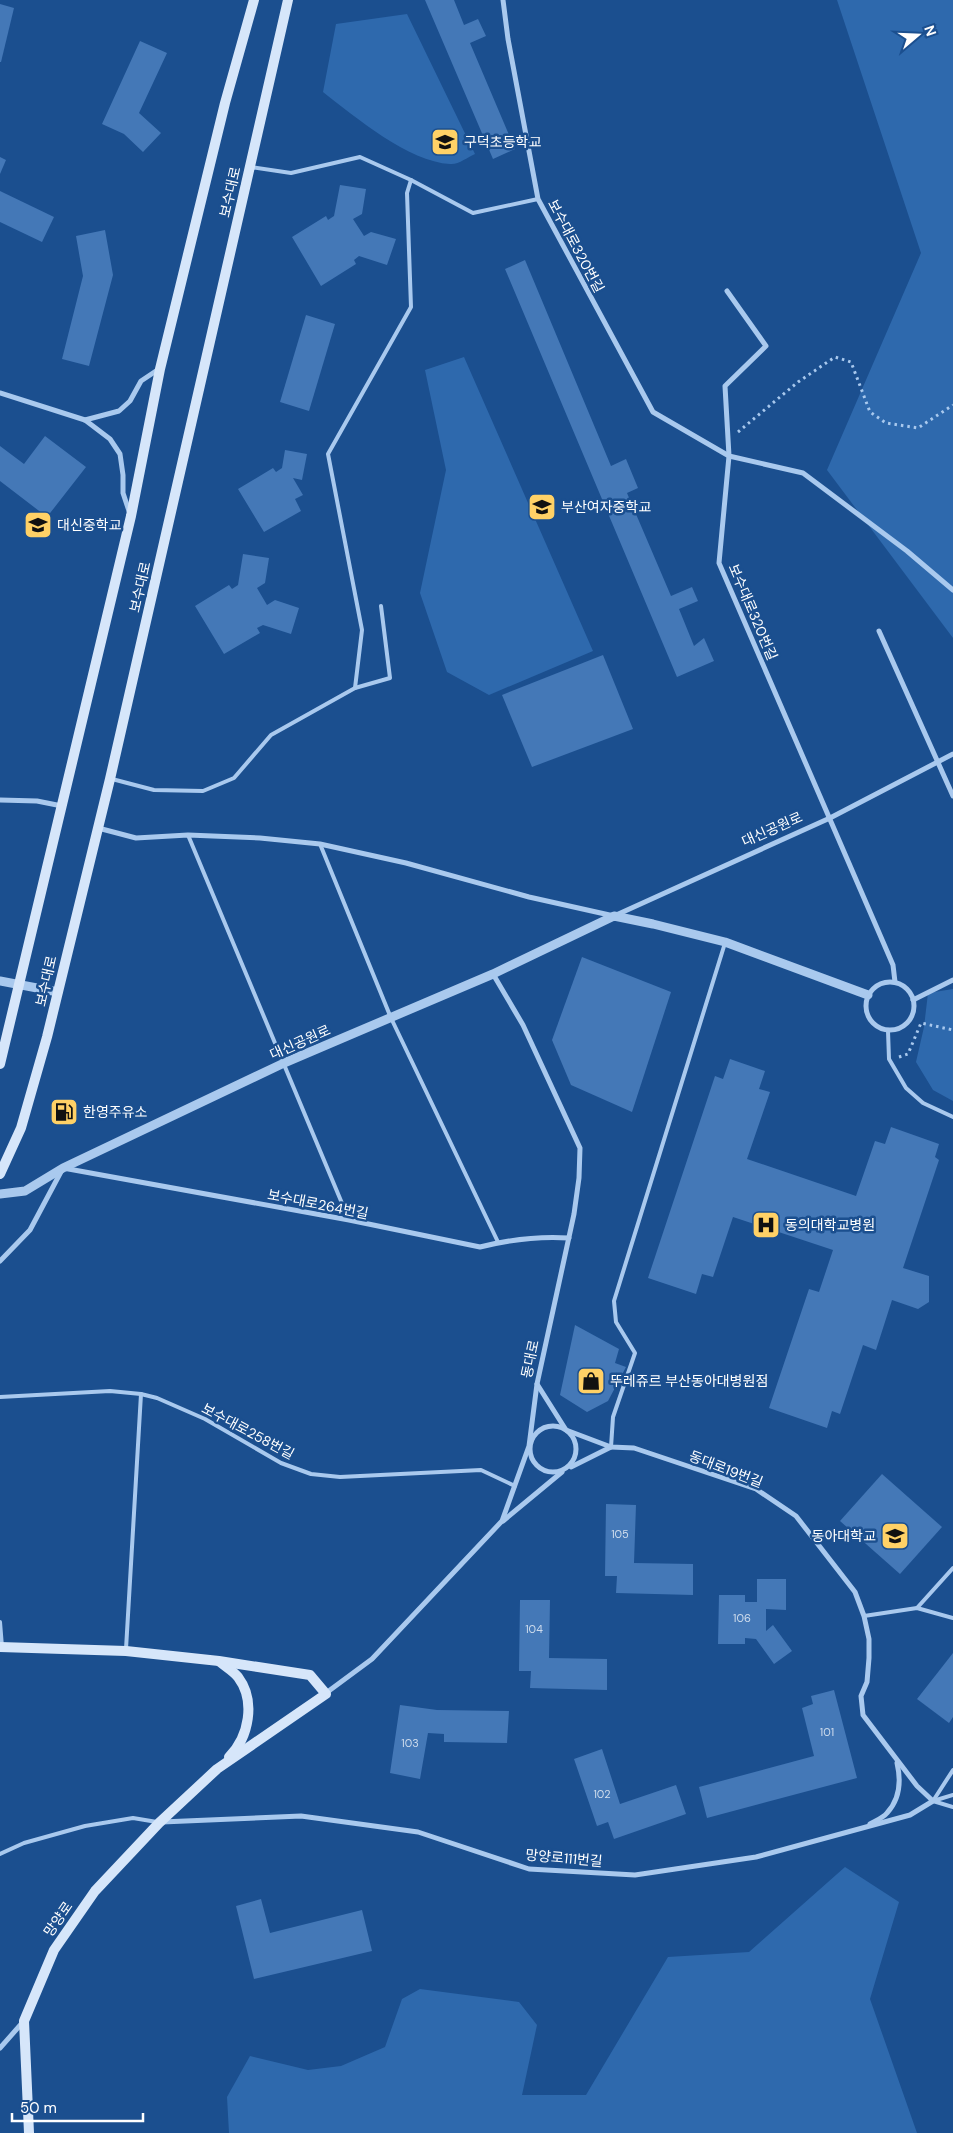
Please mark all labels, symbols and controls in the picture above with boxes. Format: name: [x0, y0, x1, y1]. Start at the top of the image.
north arrow: [893, 10, 943, 60]
text: N: [920, 23, 940, 39]
school or university icon: 구덕초등학교: [430, 127, 460, 157]
place label: 구덕초등학교: [464, 133, 541, 151]
street label: 보수대로: [215, 165, 245, 219]
street label: 보수대로320번길: [544, 196, 608, 296]
school or university icon: 부산여자중학교: [527, 492, 557, 522]
place label: 부산여자중학교: [561, 498, 651, 516]
school or university icon: 대신중학교: [23, 510, 53, 540]
place label: 대신중학교: [57, 516, 122, 534]
street label: 보수대로: [125, 560, 155, 614]
street label: 보수대로320번길: [725, 561, 781, 663]
street label: 대신공원로: [739, 808, 805, 850]
street label: 보수대로: [31, 954, 61, 1008]
street label: 대신공원로: [267, 1021, 333, 1063]
fuel station icon: 한영주유소: [49, 1097, 79, 1127]
place label: 한영주유소: [83, 1103, 148, 1121]
street label: 보수대로264번길: [266, 1185, 370, 1223]
hospital icon: 동의대학교병원: [751, 1210, 781, 1240]
place label: 동의대학교병원: [785, 1216, 875, 1234]
street label: 동대로: [517, 1338, 543, 1380]
shop icon: 뚜레쥬르 부산동아대병원점: [576, 1366, 606, 1396]
place label: 뚜레쥬르 부산동아대병원점: [610, 1372, 768, 1390]
street label: 보수대로258번길: [199, 1399, 297, 1463]
street label: 동대로19번길: [687, 1447, 765, 1491]
school or university icon: 동아대학교: [880, 1521, 910, 1551]
house number: 105: [611, 1527, 629, 1541]
place label: 동아대학교: [812, 1527, 876, 1545]
house number: 106: [733, 1611, 751, 1625]
house number: 104: [525, 1622, 543, 1636]
house number: 101: [820, 1725, 834, 1739]
house number: 103: [401, 1736, 419, 1750]
house number: 102: [593, 1787, 611, 1801]
street label: 망양로111번길: [525, 1846, 603, 1870]
street label: 망양로: [40, 1898, 77, 1940]
scale bar: [12, 2090, 144, 2122]
text: 50 m: [20, 2098, 57, 2118]

